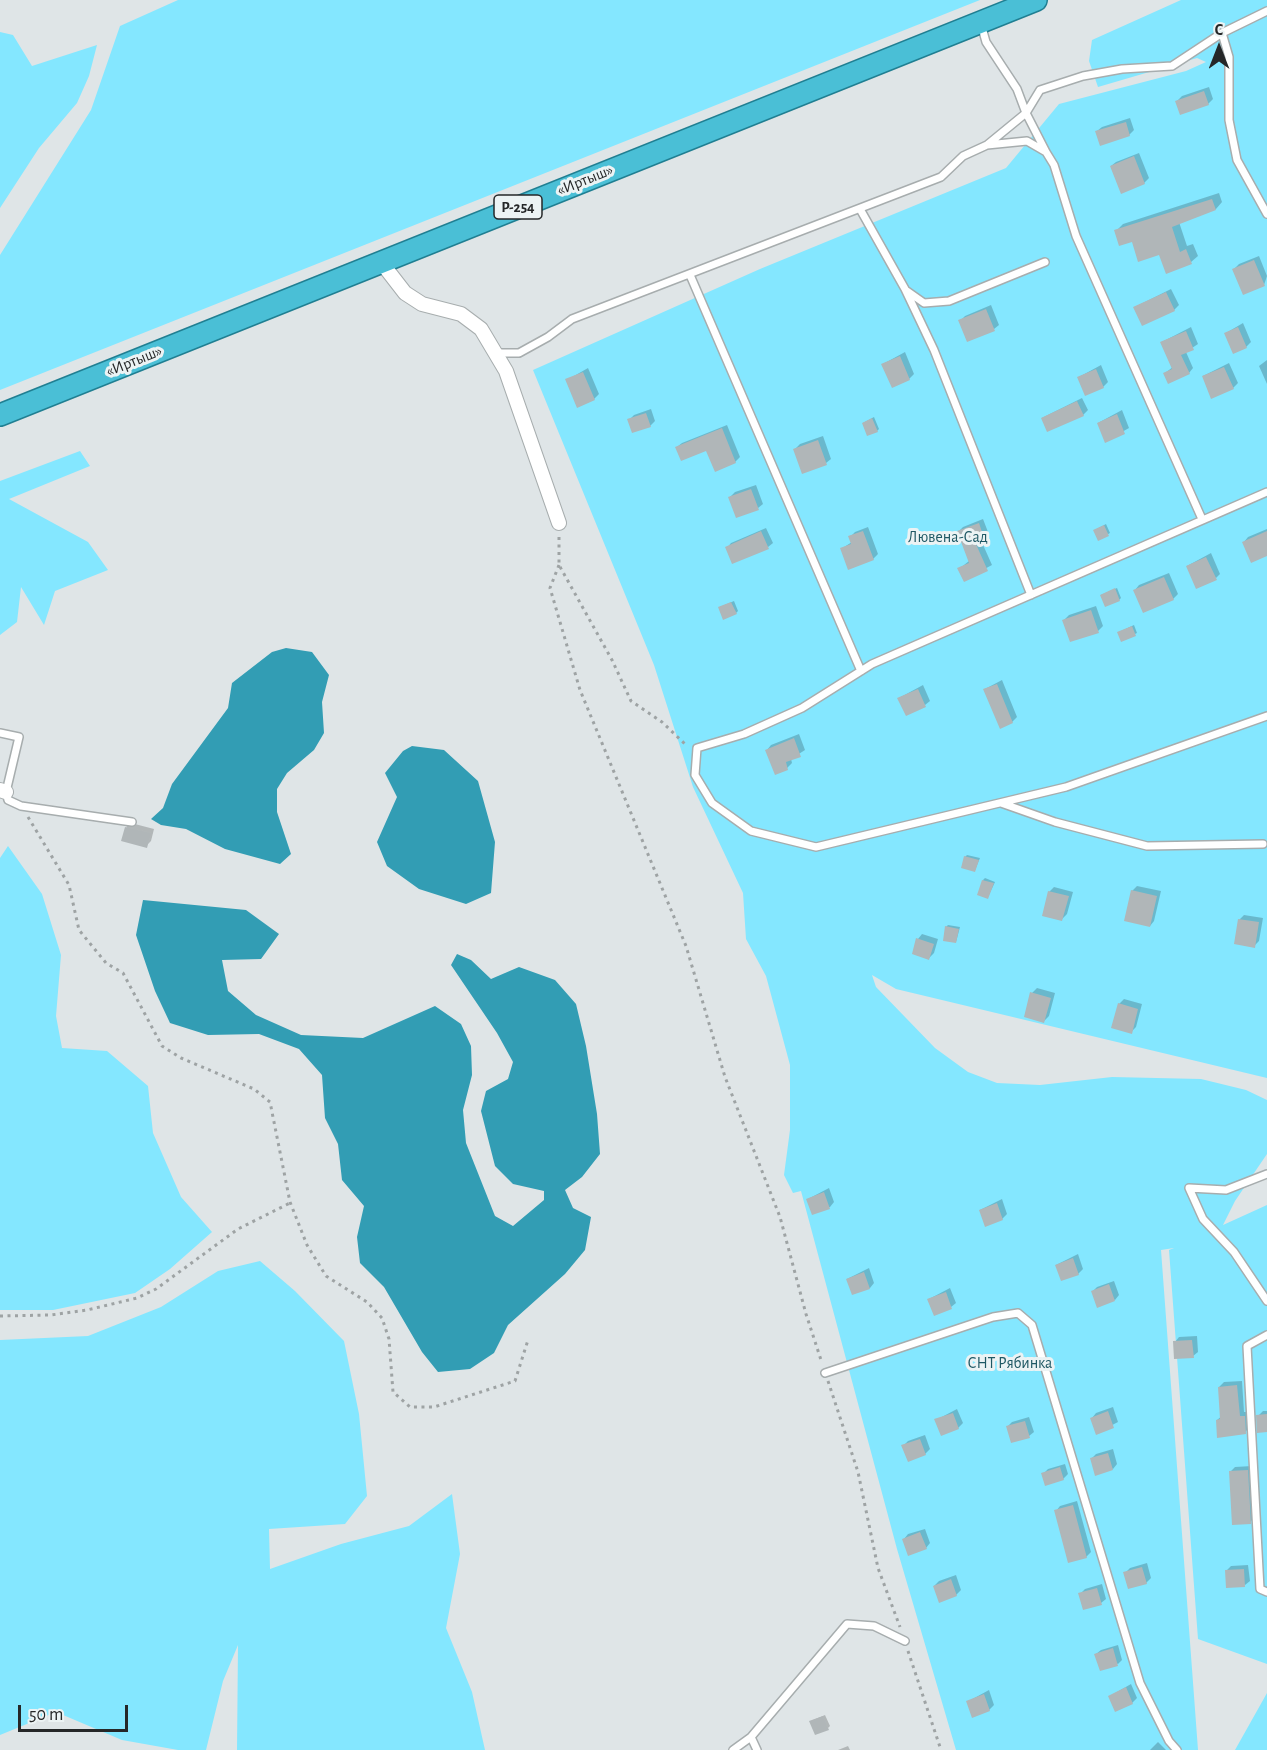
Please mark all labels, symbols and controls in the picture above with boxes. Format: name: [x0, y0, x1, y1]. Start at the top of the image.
north arrow: [1189, 18, 1249, 78]
text: С: [1215, 22, 1223, 38]
street label: «Иртыш»: [554, 160, 616, 200]
road number: Р-254: [494, 195, 542, 219]
street label: «Иртыш»: [103, 341, 165, 381]
park label: Лювена-Сад: [908, 527, 988, 547]
park label: СНТ Рябинка: [968, 1353, 1052, 1373]
scale bar: [21, 1693, 130, 1731]
text: 50 m: [29, 1706, 63, 1724]

